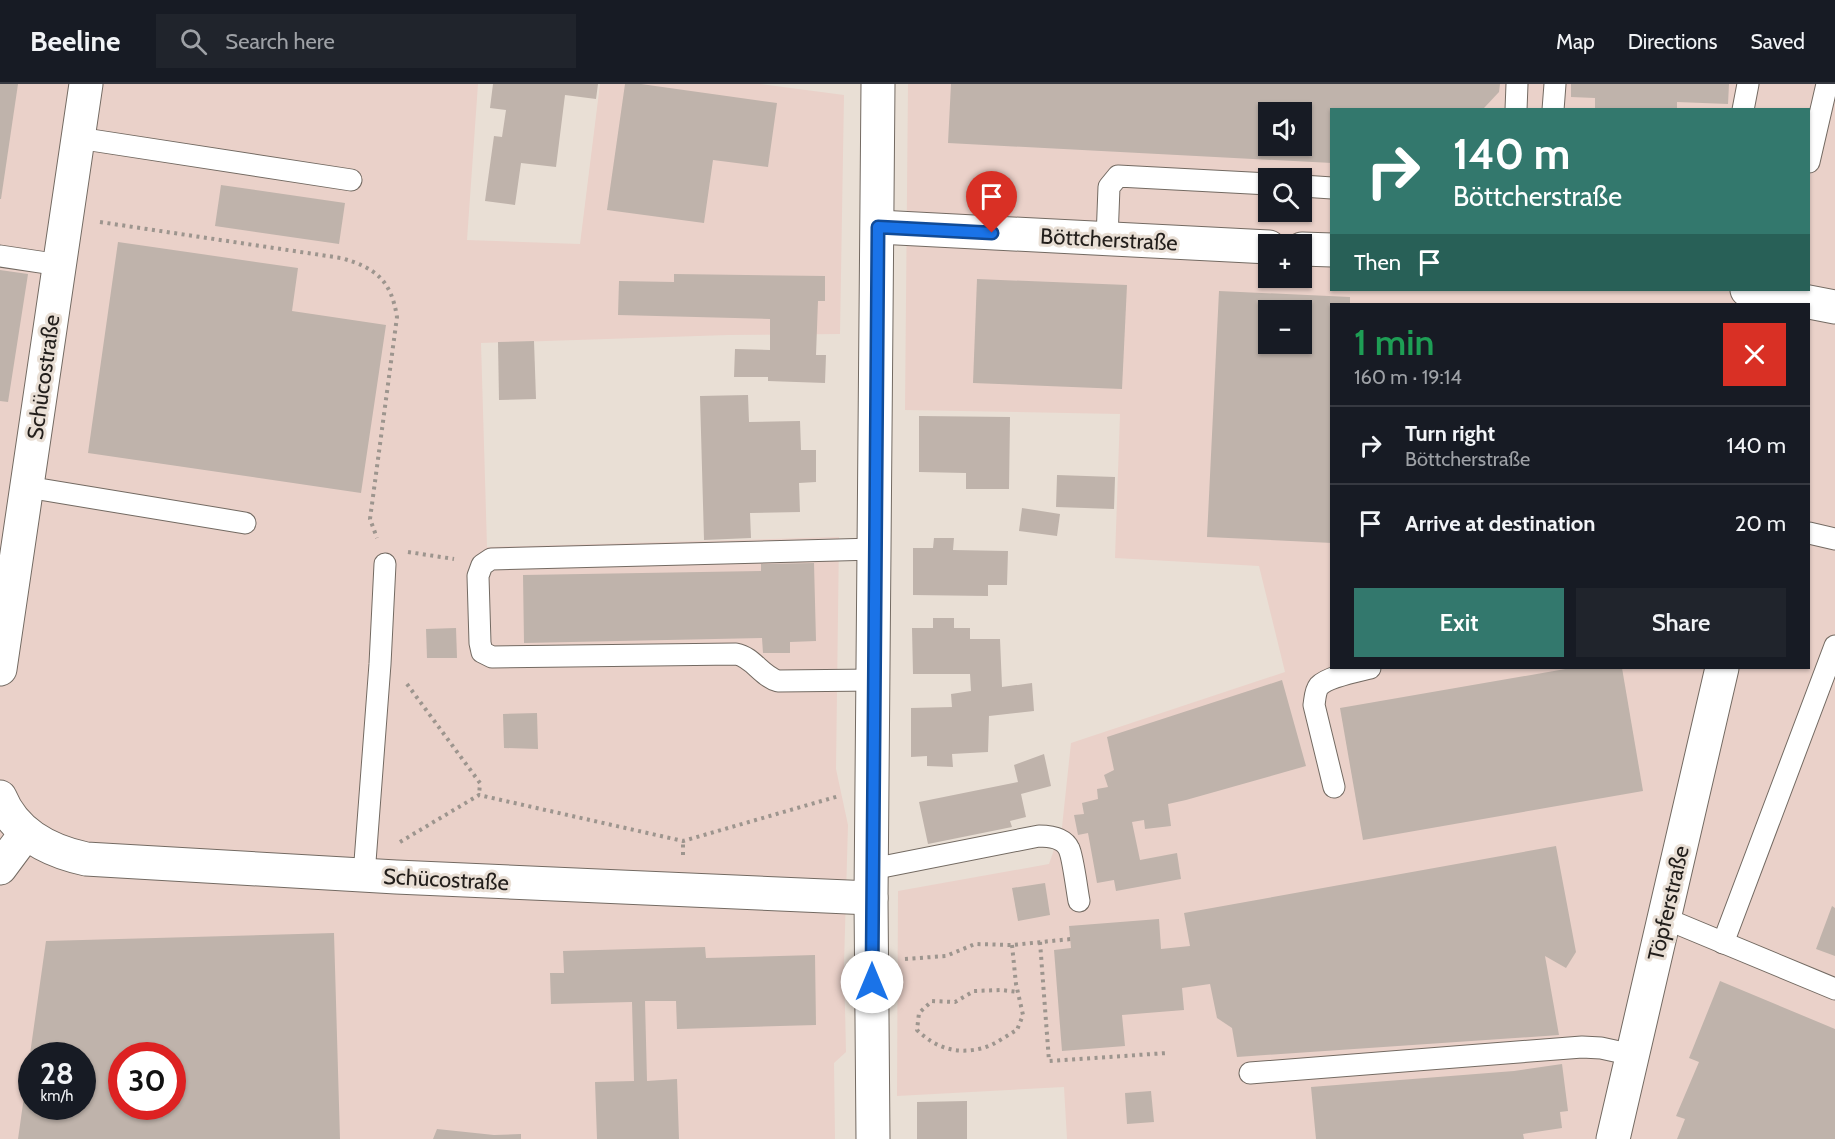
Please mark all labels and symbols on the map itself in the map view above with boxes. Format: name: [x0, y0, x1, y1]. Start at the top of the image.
pin: [966, 171, 1017, 233]
street label: Böttcherstraße: [1040, 222, 1178, 257]
street label: Schücostraße: [21, 313, 66, 441]
street label: Töpferstraße: [1642, 843, 1695, 963]
street label: Schücostraße: [382, 863, 510, 896]
position arrow: [840, 950, 904, 1014]
speed limit sign: 30: [108, 1042, 186, 1120]

